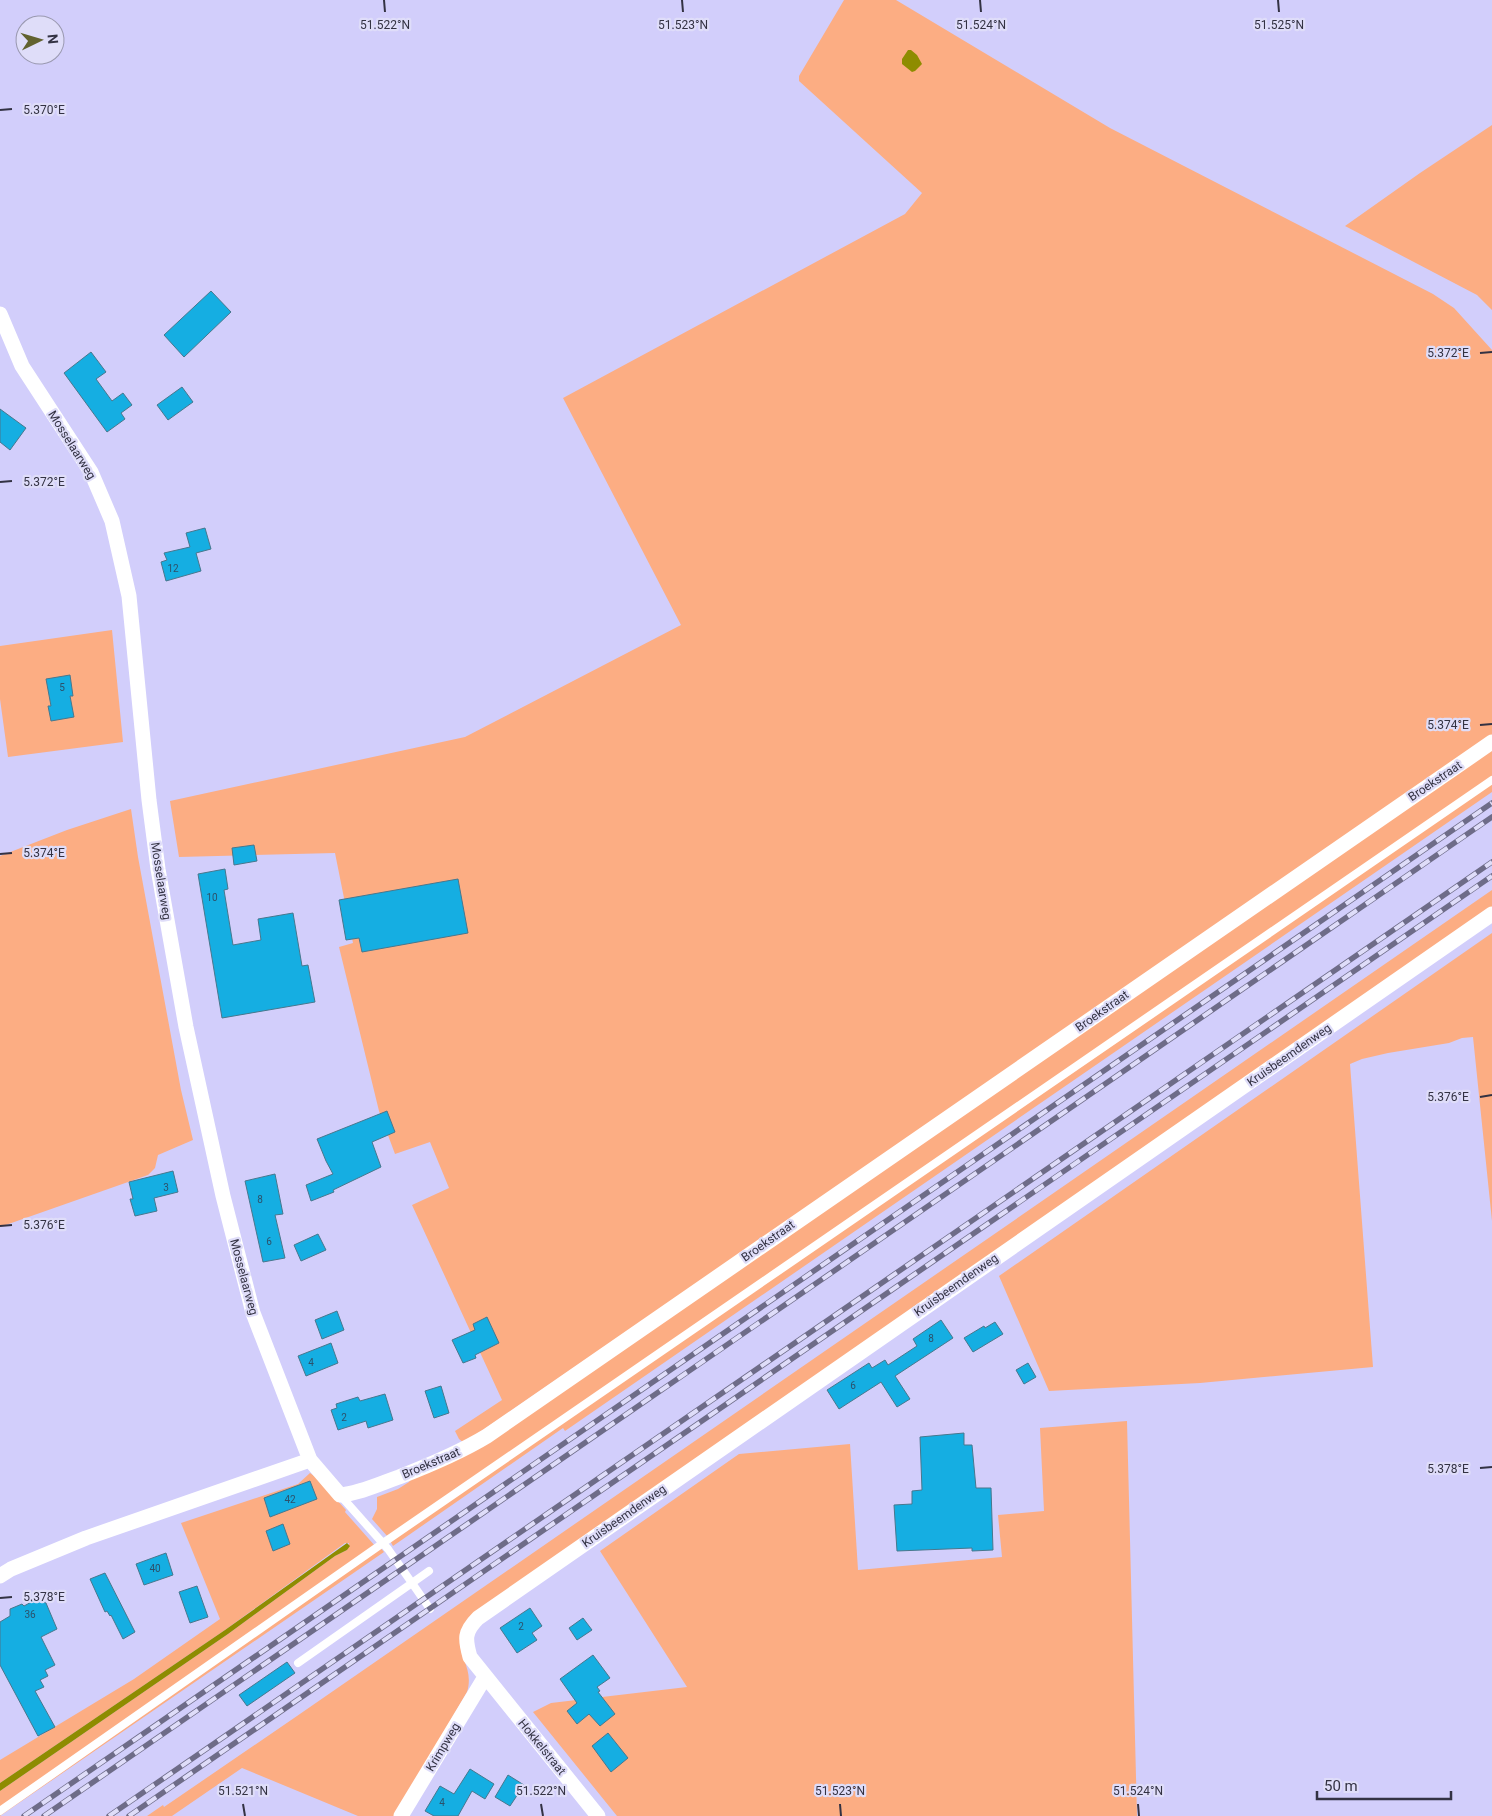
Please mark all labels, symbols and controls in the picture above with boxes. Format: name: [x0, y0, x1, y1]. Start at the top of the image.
north arrow: [15, 15, 65, 65]
text: 51.522°N: [360, 18, 410, 32]
text: 51.523°N: [658, 18, 708, 32]
text: 51.524°N: [956, 18, 1006, 32]
text: 51.525°N: [1254, 18, 1304, 32]
text: N: [45, 33, 61, 44]
text: 5.370°E: [23, 103, 65, 117]
text: 5.372°E: [1427, 346, 1469, 360]
street label: Mosselaarweg: [45, 408, 99, 482]
text: 5.372°E: [23, 475, 65, 489]
house number: 12: [167, 563, 179, 574]
house number: 5: [59, 682, 65, 693]
text: 5.374°E: [1427, 718, 1469, 732]
street label: Broekstraat: [1406, 758, 1465, 804]
street label: Mosselaarweg: [148, 841, 174, 921]
text: 5.374°E: [23, 846, 65, 860]
house number: 10: [206, 892, 218, 903]
street label: Broekstraat: [1073, 988, 1131, 1034]
street label: Kruisbeemdenweg: [1244, 1021, 1334, 1089]
text: 5.376°E: [1427, 1090, 1469, 1104]
house number: 3: [163, 1182, 169, 1193]
house number: 8: [257, 1194, 263, 1205]
text: 5.376°E: [23, 1218, 65, 1232]
street label: Broekstraat: [739, 1218, 797, 1264]
house number: 6: [266, 1236, 272, 1247]
street label: Mosselaarweg: [227, 1237, 261, 1317]
street label: Kruisbeemdenweg: [911, 1251, 1001, 1319]
house number: 8: [928, 1333, 934, 1344]
house number: 4: [308, 1357, 314, 1368]
house number: 6: [850, 1380, 856, 1391]
house number: 2: [341, 1412, 347, 1423]
street label: Broekstraat: [400, 1444, 462, 1481]
text: 5.378°E: [1427, 1462, 1469, 1476]
street label: Kruisbeemdenweg: [579, 1482, 669, 1550]
house number: 42: [284, 1494, 296, 1505]
house number: 40: [149, 1563, 161, 1574]
text: 5.378°E: [23, 1590, 65, 1604]
house number: 36: [24, 1609, 36, 1620]
house number: 2: [518, 1621, 524, 1632]
street label: Hokkelstraat: [515, 1716, 569, 1778]
street label: Krimpweg: [423, 1720, 463, 1774]
scale bar: [1317, 1768, 1451, 1800]
text: 50 m: [1324, 1777, 1358, 1795]
text: 51.521°N: [218, 1784, 268, 1798]
text: 51.522°N: [516, 1784, 566, 1798]
text: 51.523°N: [815, 1784, 865, 1798]
text: 51.524°N: [1113, 1784, 1163, 1798]
house number: 4: [439, 1797, 445, 1808]

